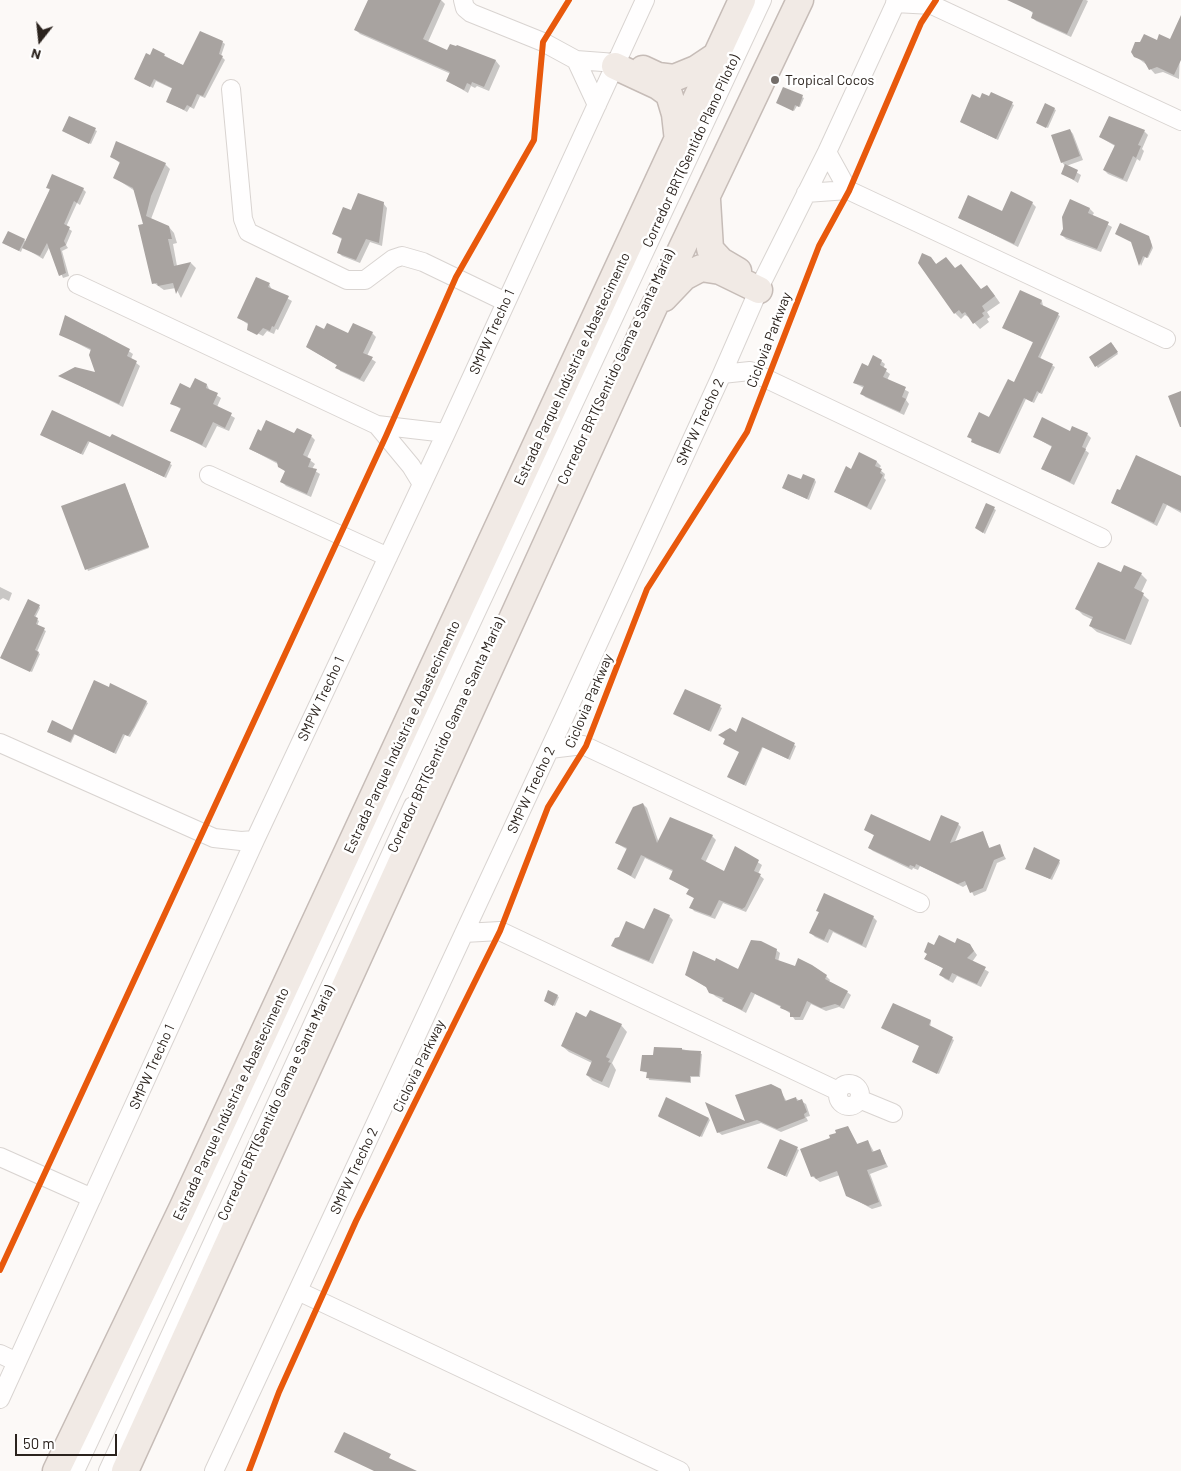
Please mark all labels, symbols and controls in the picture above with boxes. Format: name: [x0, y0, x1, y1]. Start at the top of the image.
north arrow: [15, 15, 65, 65]
text: N: [29, 45, 43, 64]
street label: Corredor BRT(Sentido Plano Piloto): [639, 52, 743, 250]
place label: Tropical Cocos: [785, 72, 874, 88]
marker: Tropical Cocos: [769, 74, 781, 86]
street label: Corredor BRT(Sentido Gama e Santa Maria): [554, 247, 678, 487]
street label: Estrada Parque Indústria e Abastecimento: [510, 250, 634, 488]
street label: SMPW Trecho 1: [466, 287, 518, 377]
street label: Ciclovia Parkway: [743, 290, 795, 390]
street label: SMPW Trecho 2: [673, 376, 727, 468]
street label: Corredor BRT(Sentido Gama e Santa Maria): [384, 615, 508, 855]
street label: Estrada Parque Indústria e Abastecimento: [340, 618, 464, 856]
street label: Ciclovia Parkway: [562, 651, 616, 751]
street label: SMPW Trecho 1: [294, 654, 348, 744]
street label: SMPW Trecho 2: [504, 744, 558, 836]
street label: Corredor BRT(Sentido Gama e Santa Maria): [214, 983, 338, 1223]
street label: Estrada Parque Indústria e Abastecimento: [169, 985, 293, 1223]
street label: Ciclovia Parkway: [389, 1017, 449, 1115]
street label: SMPW Trecho 1: [126, 1022, 178, 1112]
street label: SMPW Trecho 2: [327, 1125, 381, 1217]
scale bar: [18, 1424, 120, 1456]
text: 50 m: [23, 1434, 55, 1452]

